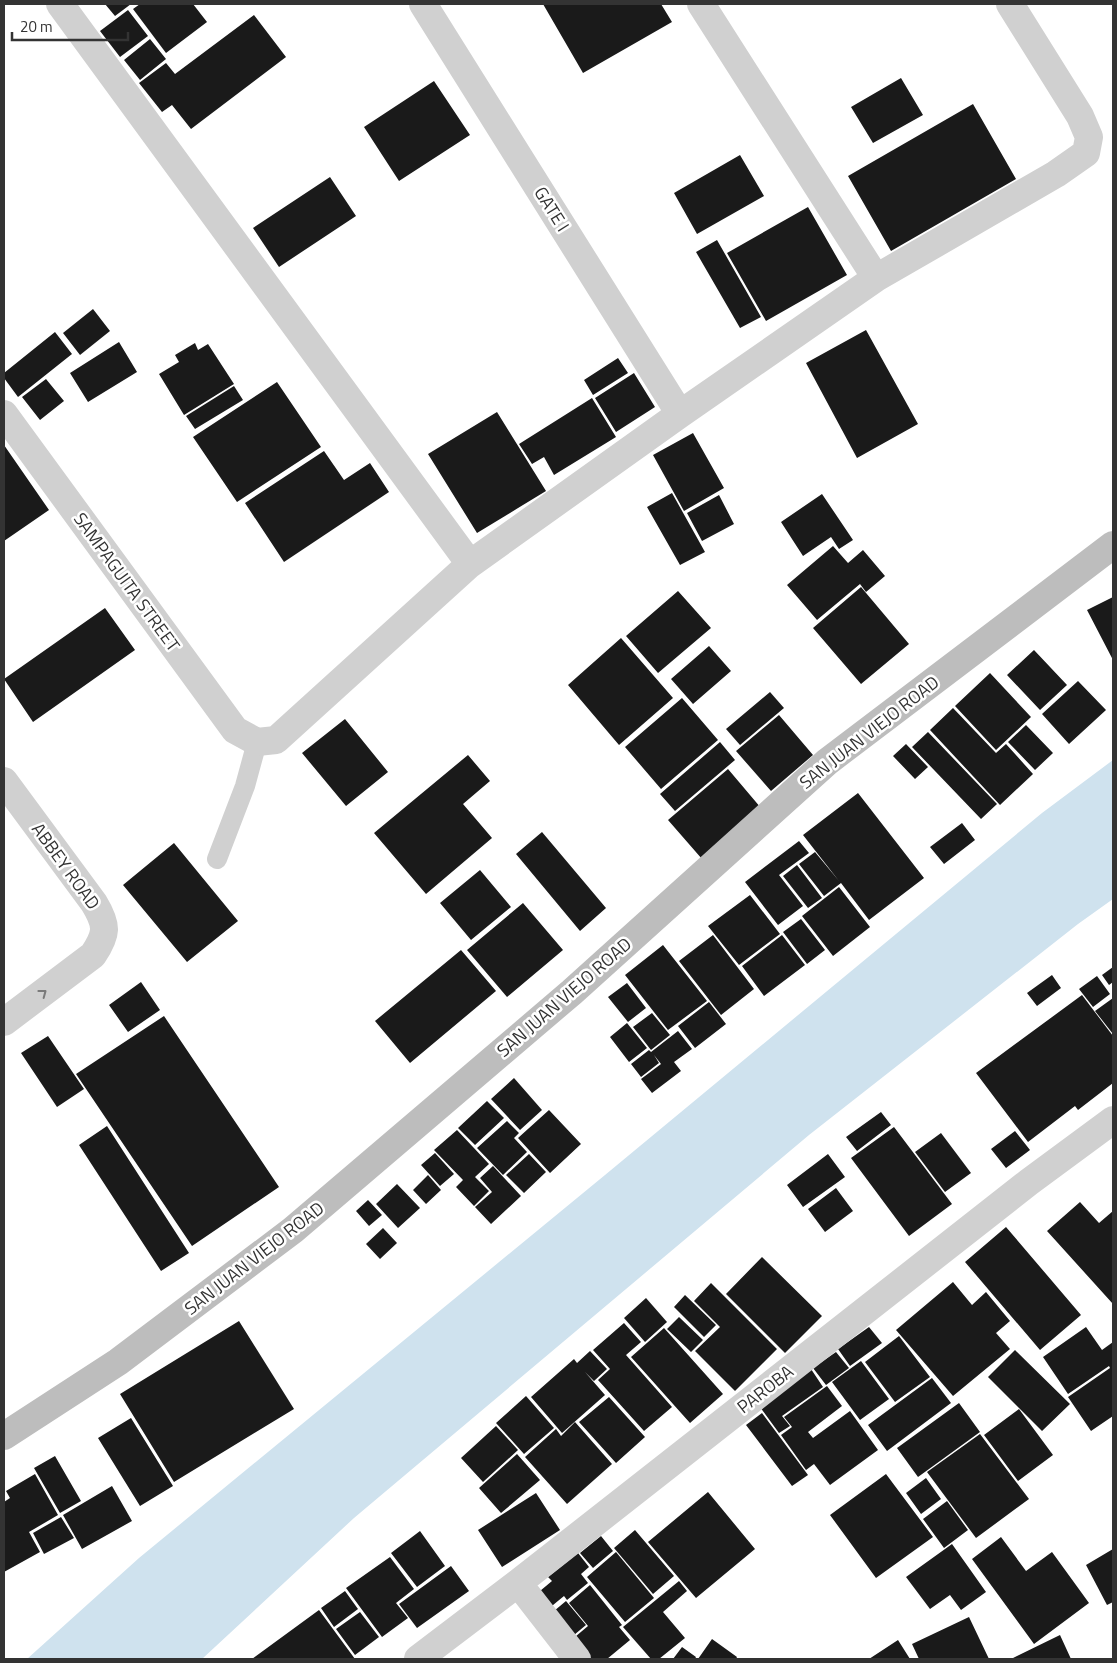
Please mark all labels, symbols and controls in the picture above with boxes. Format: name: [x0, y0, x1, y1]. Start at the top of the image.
scale bar: [12, 10, 129, 42]
text: 20 m: [20, 15, 53, 38]
street label: GATE I: [528, 181, 576, 237]
street label: SAMPAGUITA STREET: [67, 507, 187, 658]
street label: SAN JUAN VIEJO ROAD: [793, 669, 945, 795]
street label: ABBEY ROAD: [25, 817, 107, 915]
street label: SAN JUAN VIEJO ROAD: [491, 931, 637, 1063]
one-way arrow: [37, 990, 46, 998]
street label: SAN JUAN VIEJO ROAD: [178, 1195, 330, 1321]
street label: PAROBA: [731, 1358, 799, 1420]

